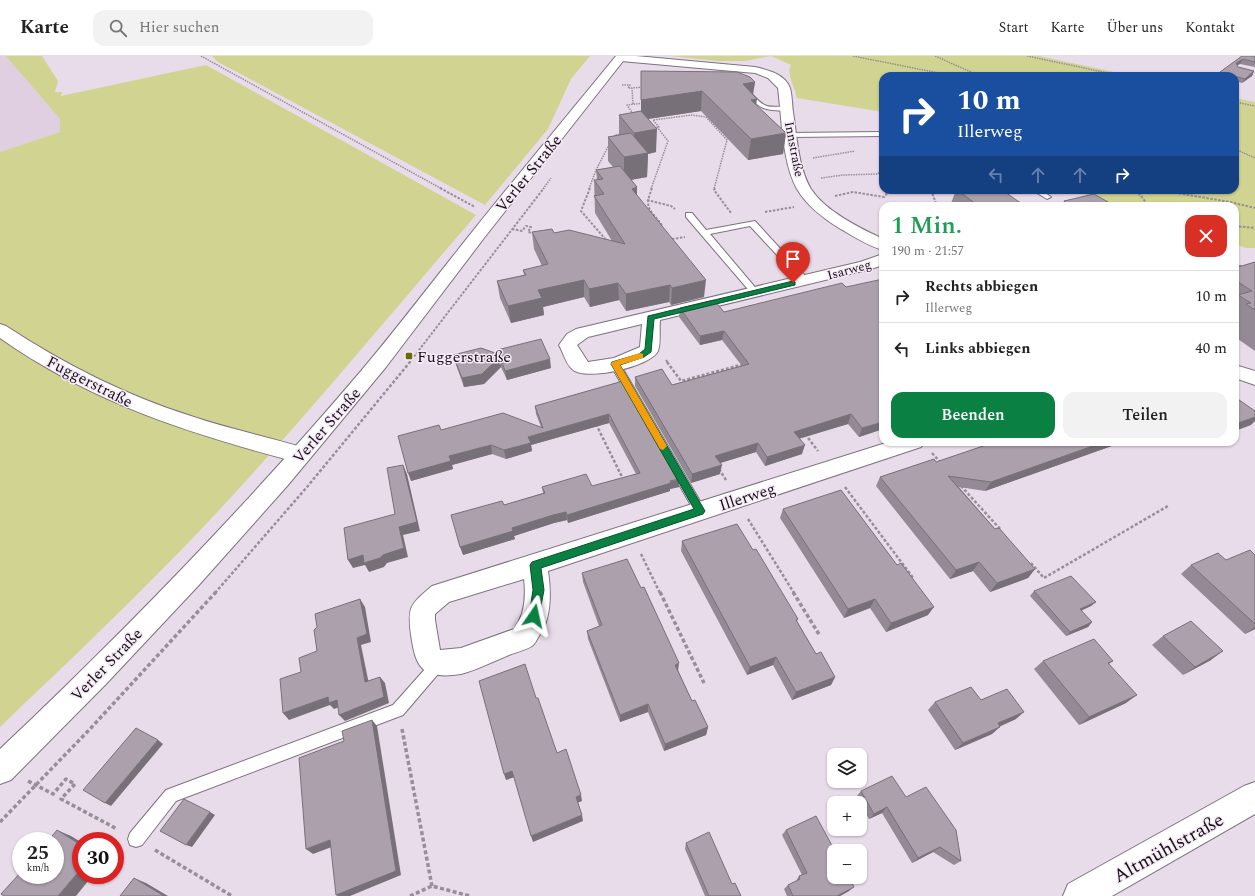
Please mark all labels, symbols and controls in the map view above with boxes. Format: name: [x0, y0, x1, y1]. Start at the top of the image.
search box: [93, 10, 373, 46]
text: Karte: [20, 13, 69, 42]
text: Hier suchen: [139, 16, 220, 39]
icon: search: [107, 17, 129, 39]
text: Start: [999, 17, 1029, 38]
text: Karte: [1051, 17, 1084, 38]
text: Über uns: [1106, 17, 1163, 38]
text: Kontakt: [1185, 17, 1235, 38]
text: 10 m: [957, 79, 1021, 122]
icon: right: [891, 88, 943, 140]
text: Illerweg: [957, 118, 1023, 145]
street label: Innstraße: [779, 120, 809, 179]
street label: Verler Straße: [490, 129, 568, 218]
icon: left: [985, 164, 1007, 186]
icon: ahead: [1027, 164, 1049, 186]
icon: ahead: [1069, 164, 1091, 186]
icon: right: [1111, 164, 1133, 186]
text: 1 Min.: [891, 208, 962, 244]
button: close: [1185, 215, 1227, 257]
text: 190 m · 21:57: [891, 241, 964, 261]
pin: [776, 242, 810, 283]
icon: arrive: [782, 248, 804, 270]
street label: Isarweg: [825, 254, 874, 285]
text: Rechts abbiegen: [925, 275, 1038, 298]
text: 10 m: [1195, 285, 1227, 308]
icon: right: [891, 286, 913, 308]
text: Illerweg: [925, 298, 972, 318]
text: Links abbiegen: [925, 337, 1030, 360]
text: 40 m: [1195, 337, 1227, 360]
icon: left: [891, 338, 913, 360]
place label: Fuggerstraße: [417, 345, 511, 369]
street label: Fuggerstraße: [42, 350, 137, 414]
marker: Fuggerstraße: [404, 351, 414, 361]
street label: Verler Straße: [287, 382, 367, 469]
button: Beenden: [891, 392, 1055, 438]
button: Teilen: [1063, 392, 1227, 438]
street label: Illerweg: [716, 477, 779, 517]
position arrow: [513, 595, 555, 637]
street label: Verler Straße: [65, 622, 148, 707]
map controls: [827, 748, 867, 884]
button: layers: [827, 748, 867, 788]
button: +: [827, 796, 867, 836]
street label: Altmühlstraße: [1108, 806, 1229, 891]
speed limit sign: 30: [72, 832, 124, 884]
text: 25: [27, 838, 49, 868]
button: −: [827, 844, 867, 884]
text: km/h: [27, 860, 49, 876]

